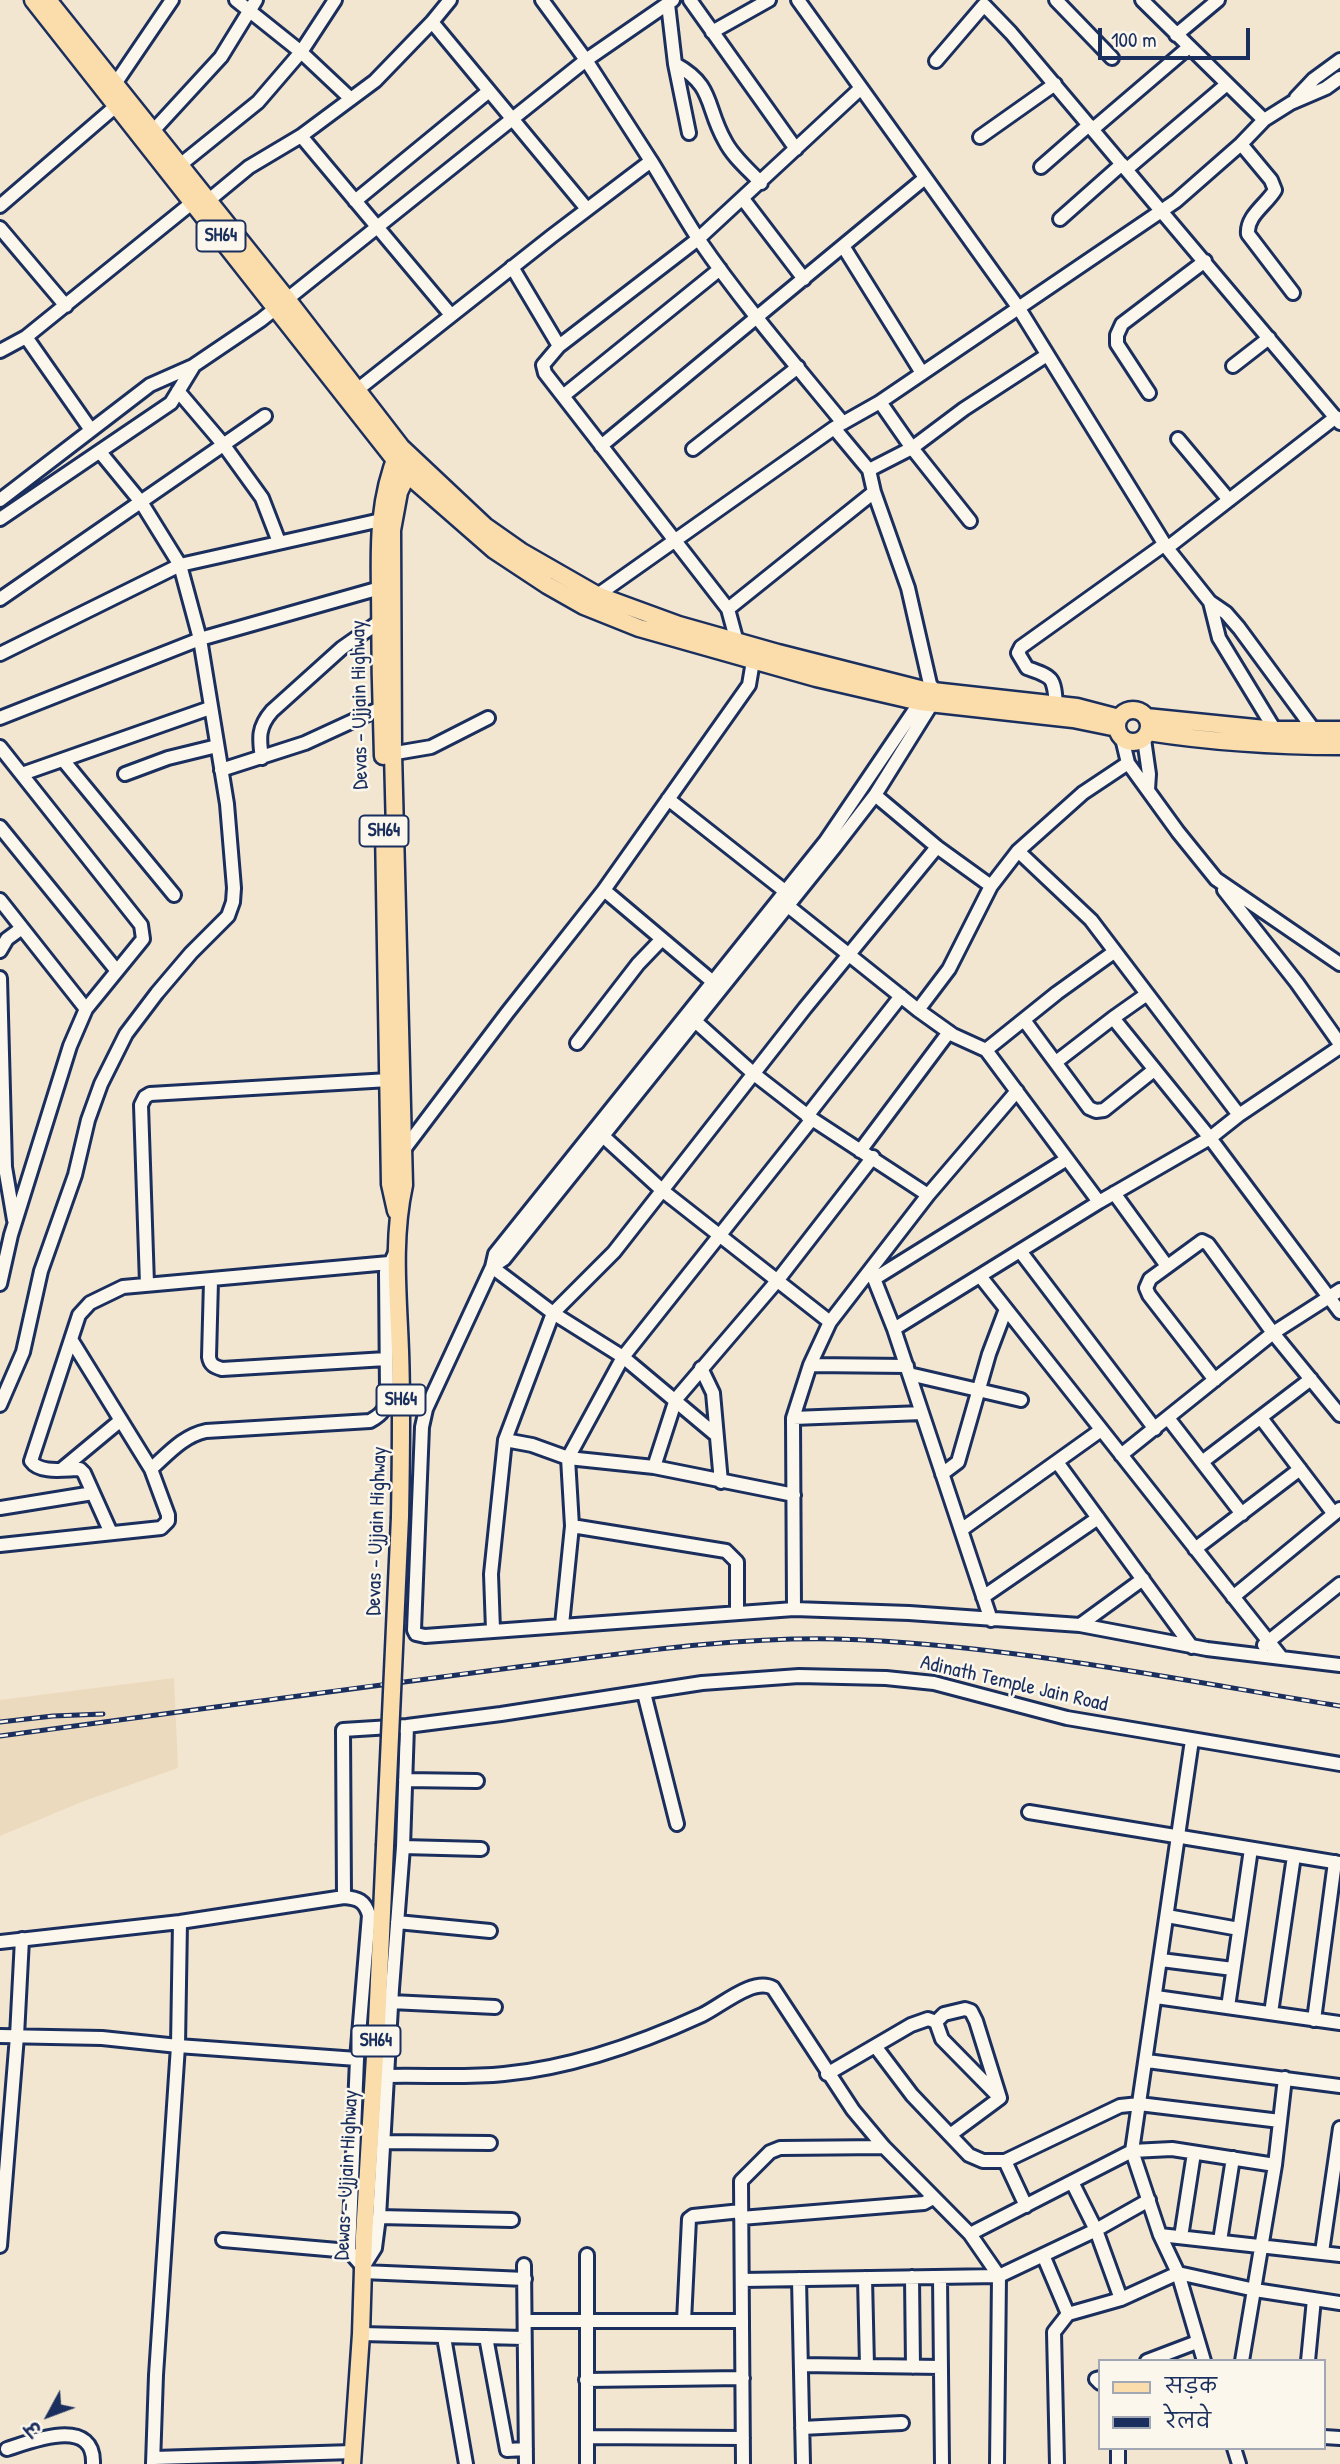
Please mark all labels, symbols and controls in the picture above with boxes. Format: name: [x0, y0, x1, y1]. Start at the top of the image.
scale bar: [1102, 14, 1254, 58]
text: 100 m: [1111, 25, 1157, 54]
road number: SH64: [196, 220, 246, 252]
street label: Devas - Ujjain Highway: [346, 620, 374, 790]
road number: SH64: [360, 816, 408, 846]
road number: SH64: [376, 1384, 426, 1416]
street label: Devas - Ujjain Highway: [361, 1446, 393, 1616]
street label: Adinath Temple Jain Road: [918, 1650, 1110, 1718]
road number: SH64: [352, 2025, 400, 2056]
street label: Dewas - Ujjain Highway: [330, 2089, 364, 2261]
legend: [1098, 2359, 1326, 2450]
text: सड़क: [1165, 2371, 1217, 2400]
north arrow: [14, 2380, 84, 2450]
text: रेलवे: [1165, 2406, 1211, 2435]
text: उ: [19, 2415, 47, 2442]

